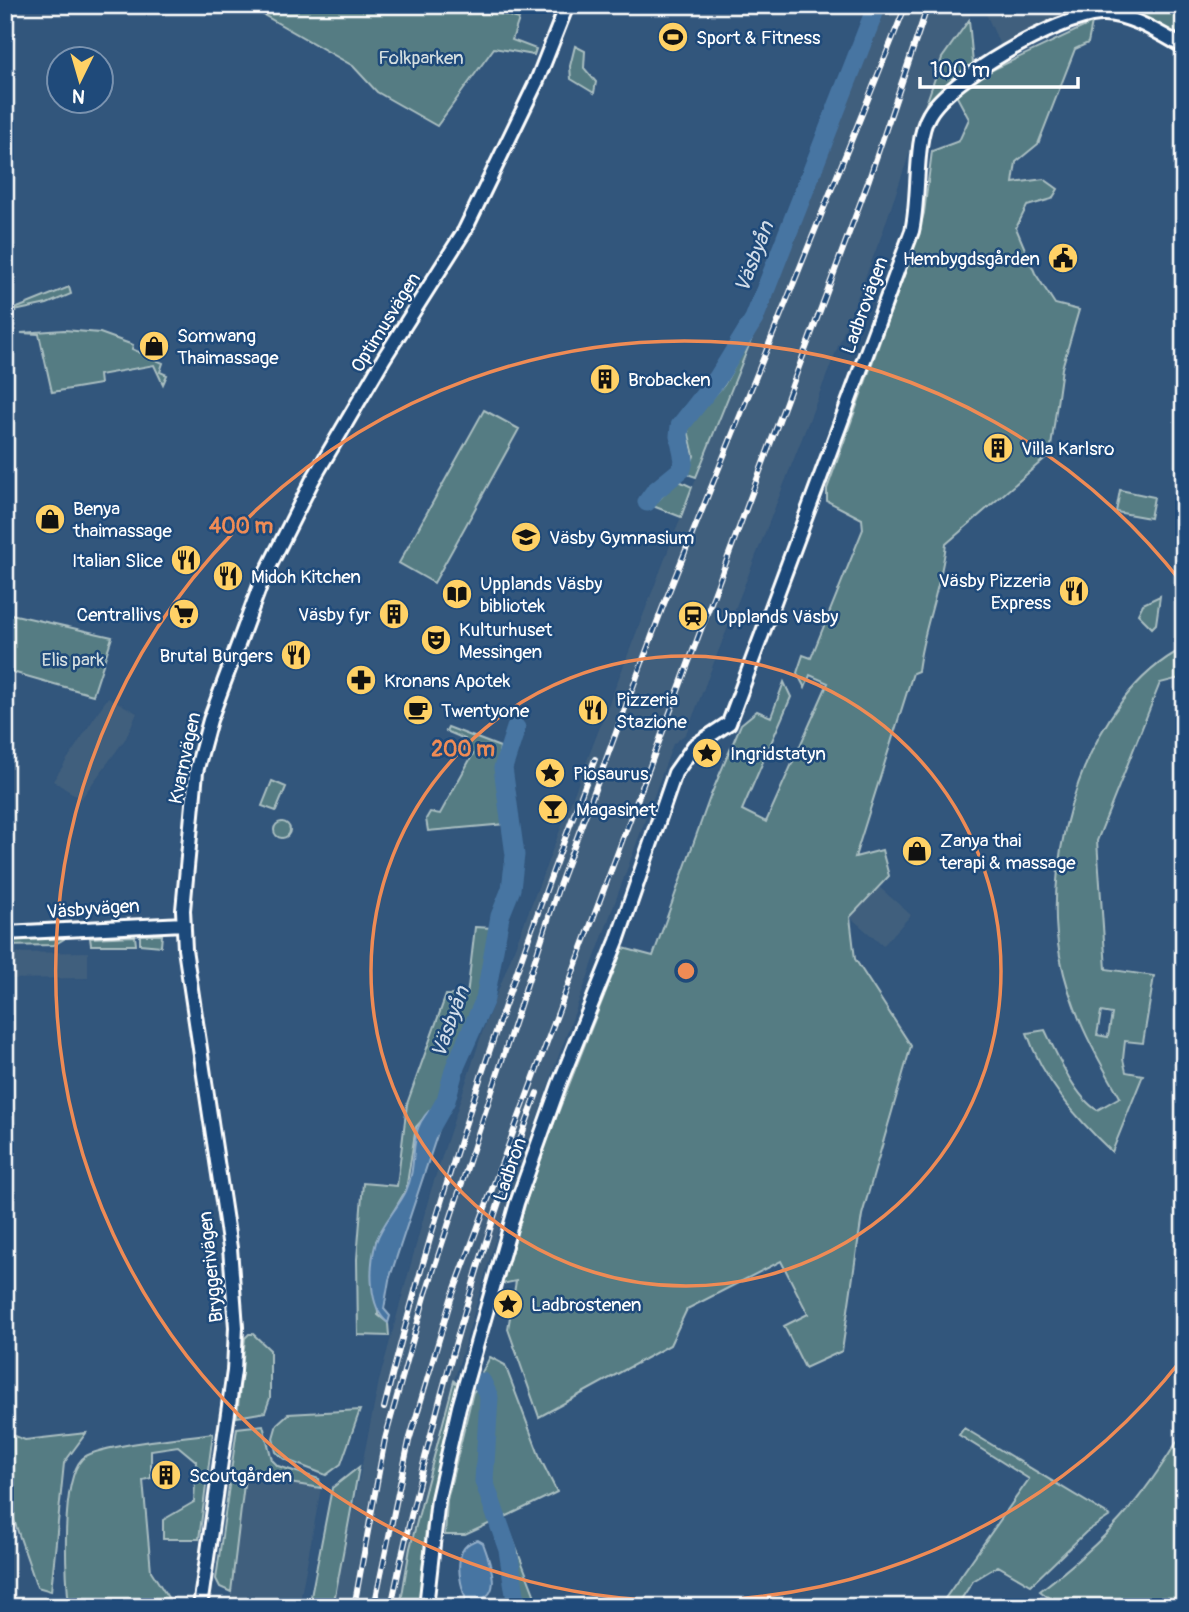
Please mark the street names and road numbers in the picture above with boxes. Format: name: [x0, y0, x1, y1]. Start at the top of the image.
street label: Ladbrovägen: [836, 253, 894, 357]
street label: Optimusvägen: [346, 268, 426, 377]
street label: Kvarnvägen: [164, 710, 206, 806]
street label: Väsbyvägen: [46, 894, 140, 924]
street label: Ladbron: [488, 1135, 532, 1204]
street label: Bryggerivägen: [193, 1210, 229, 1324]

